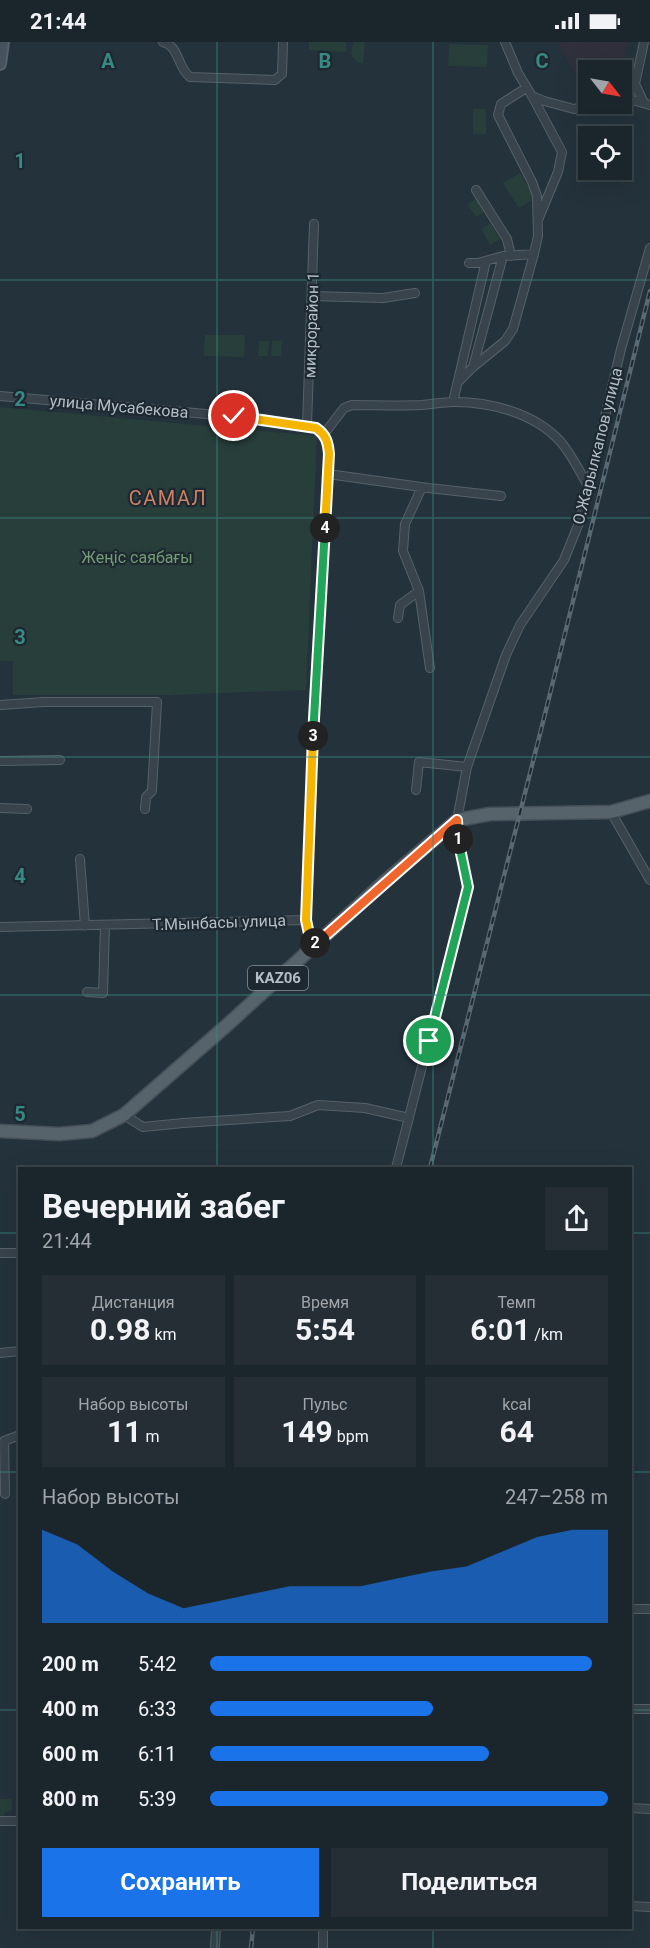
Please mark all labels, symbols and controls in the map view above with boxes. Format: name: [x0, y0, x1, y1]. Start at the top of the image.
text: 21:44: [30, 9, 87, 34]
text: A: [101, 49, 115, 73]
text: B: [319, 49, 331, 73]
text: C: [535, 49, 549, 73]
north arrow: [578, 60, 632, 114]
map controls: [578, 60, 632, 180]
button: locate: [578, 126, 632, 180]
text: 1: [14, 149, 26, 173]
street label: микрорайон 1: [300, 272, 323, 378]
street label: О.Жарылкапов улица: [569, 366, 626, 527]
text: 2: [14, 387, 26, 411]
pin: [208, 390, 259, 441]
street label: улица Мусабекова: [49, 391, 189, 422]
icon: check: [217, 399, 250, 432]
district label: САМАЛ: [129, 486, 207, 510]
pin: 4: [310, 513, 340, 543]
text: 4: [320, 518, 330, 537]
park label: Жеңіс саябағы: [81, 548, 193, 567]
text: 3: [14, 625, 26, 649]
pin: 3: [298, 721, 328, 751]
text: 3: [308, 726, 318, 745]
pin: 1: [443, 824, 473, 854]
text: 1: [453, 829, 463, 848]
text: 4: [14, 864, 26, 888]
street label: Т.Мынбасы улица: [152, 911, 286, 934]
pin: 2: [300, 928, 330, 958]
text: 2: [310, 933, 320, 952]
road number: KАZ06: [248, 966, 308, 990]
pin: [403, 1015, 454, 1066]
icon: arrive: [412, 1024, 445, 1057]
text: 5: [14, 1102, 26, 1126]
text: Вечерний забег: [42, 1187, 285, 1226]
button: share: [545, 1187, 608, 1250]
text: 21:44: [42, 1229, 92, 1253]
text: Дистанция: [92, 1293, 175, 1312]
text: Время: [301, 1293, 349, 1312]
text: Темп: [497, 1293, 536, 1312]
text: 0.98: [90, 1312, 150, 1347]
text: 5:54: [295, 1312, 355, 1347]
text: 6:01: [470, 1312, 530, 1347]
text: km: [150, 1325, 177, 1344]
text: /km: [530, 1325, 563, 1344]
text: Набор высоты: [78, 1395, 188, 1414]
text: Пульс: [303, 1395, 347, 1414]
text: kcal: [502, 1395, 531, 1414]
text: 11: [107, 1414, 142, 1449]
text: 149: [281, 1414, 333, 1449]
text: 64: [499, 1414, 534, 1449]
text: m: [142, 1427, 160, 1446]
text: bpm: [333, 1427, 369, 1446]
text: Набор высоты: [42, 1485, 180, 1509]
text: 247–258 m: [505, 1485, 608, 1509]
text: 200 m: [42, 1652, 99, 1676]
text: 5:42: [138, 1652, 177, 1676]
text: 400 m: [42, 1697, 99, 1721]
text: 6:33: [138, 1697, 177, 1721]
text: 600 m: [42, 1742, 99, 1766]
text: 6:11: [138, 1742, 177, 1766]
text: 800 m: [42, 1787, 99, 1811]
text: 5:39: [138, 1787, 177, 1811]
button: Сохранить: [42, 1848, 319, 1917]
button: Поделиться: [331, 1848, 608, 1917]

